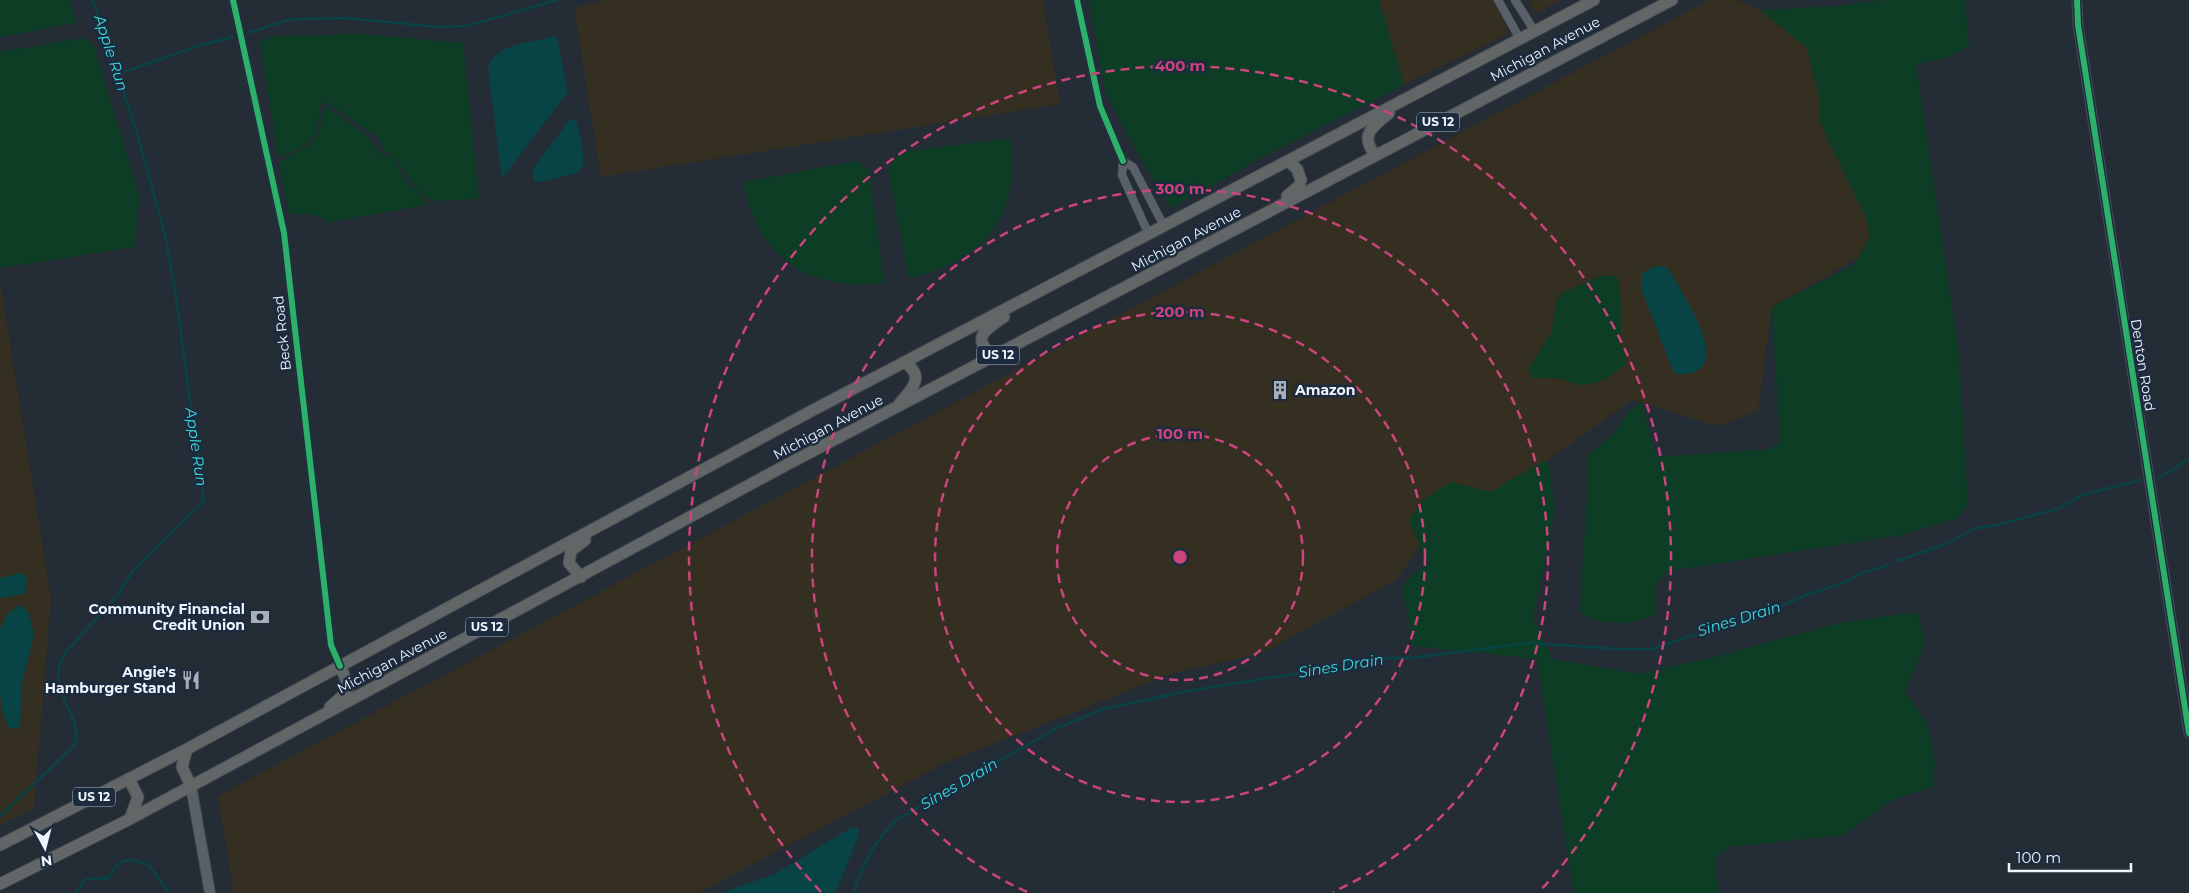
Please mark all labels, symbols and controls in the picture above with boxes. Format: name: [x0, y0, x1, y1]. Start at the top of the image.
water label: Apple Run: [90, 11, 133, 93]
street label: Michigan Avenue: [1487, 12, 1603, 86]
text: 400 m: [1155, 56, 1205, 75]
road number: US 12: [1417, 112, 1459, 132]
text: 300 m: [1154, 179, 1205, 198]
street label: Michigan Avenue: [1128, 202, 1244, 276]
street label: Beck Road: [269, 295, 295, 371]
text: 200 m: [1155, 302, 1205, 321]
street label: Denton Road: [2127, 317, 2159, 413]
road number: US 12: [977, 346, 1019, 364]
building icon: Amazon: [1269, 379, 1291, 401]
place label: Amazon: [1294, 381, 1355, 399]
street label: Michigan Avenue: [770, 390, 886, 464]
water label: Apple Run: [181, 405, 211, 487]
text: 100 m: [1157, 424, 1203, 443]
centre of rings: [1171, 548, 1189, 566]
water label: Sines Drain: [1695, 597, 1783, 640]
place label: Community Financial Credit Union: [88, 600, 245, 634]
bank icon: Community Financial Credit Union: [249, 606, 271, 628]
road number: US 12: [466, 618, 508, 636]
street label: Michigan Avenue: [334, 624, 450, 698]
water label: Sines Drain: [1297, 649, 1385, 682]
place label: Angie's Hamburger Stand: [45, 663, 177, 697]
restaurant icon: Angie's Hamburger Stand: [180, 669, 202, 691]
water label: Sines Drain: [917, 754, 1001, 813]
road number: US 12: [73, 788, 115, 806]
north arrow: [20, 823, 70, 873]
scale bar: [2009, 840, 2132, 872]
text: 100 m: [2016, 848, 2061, 867]
text: N: [40, 851, 53, 871]

